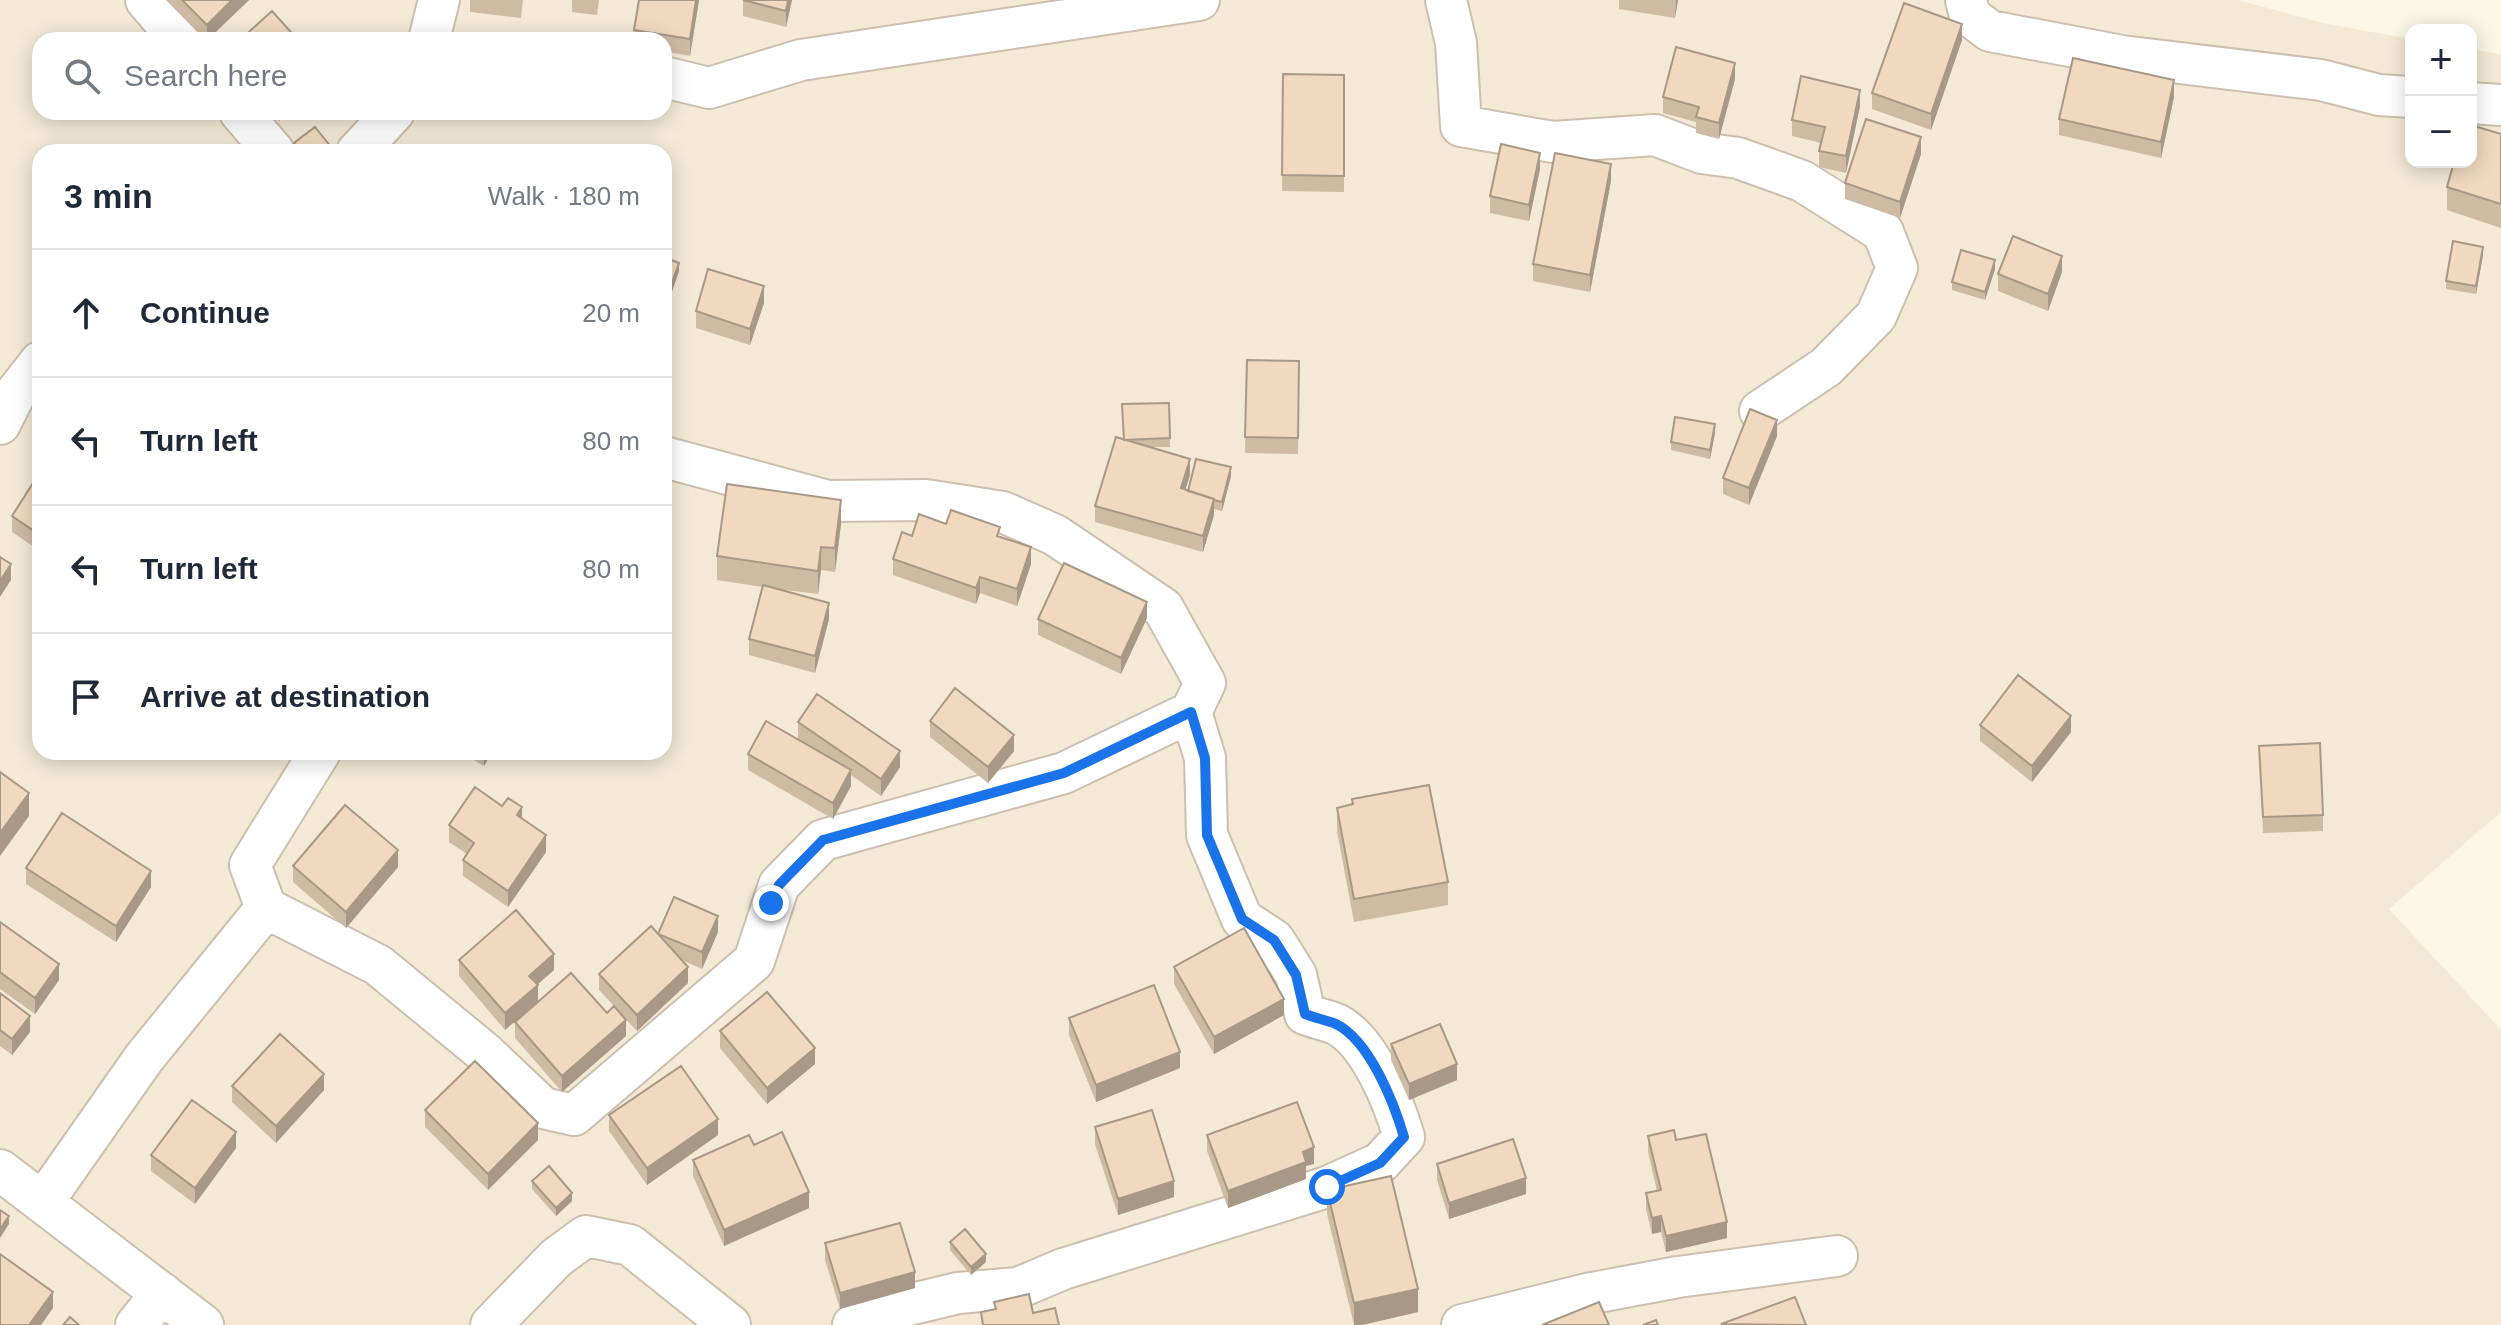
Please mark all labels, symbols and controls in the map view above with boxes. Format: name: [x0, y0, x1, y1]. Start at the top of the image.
map controls: [2405, 24, 2477, 168]
button: +: [2405, 24, 2477, 96]
search box: [32, 32, 672, 120]
icon: search: [60, 54, 104, 98]
text: Search here: [124, 59, 287, 92]
button: −: [2405, 96, 2477, 168]
text: 3 min: [64, 177, 153, 215]
text: Walk · 180 m: [488, 181, 640, 211]
icon: ahead: [64, 291, 108, 335]
text: Continue: [140, 296, 270, 329]
text: 20 m: [582, 298, 640, 328]
icon: left: [64, 419, 108, 463]
text: Turn left: [140, 424, 258, 457]
text: 80 m: [582, 426, 640, 456]
icon: left: [64, 547, 108, 591]
text: Turn left: [140, 552, 258, 585]
text: 80 m: [582, 554, 640, 584]
icon: arrive: [64, 675, 108, 719]
text: Arrive at destination: [140, 680, 430, 713]
route end: [753, 885, 789, 921]
route start: [1309, 1169, 1345, 1205]

